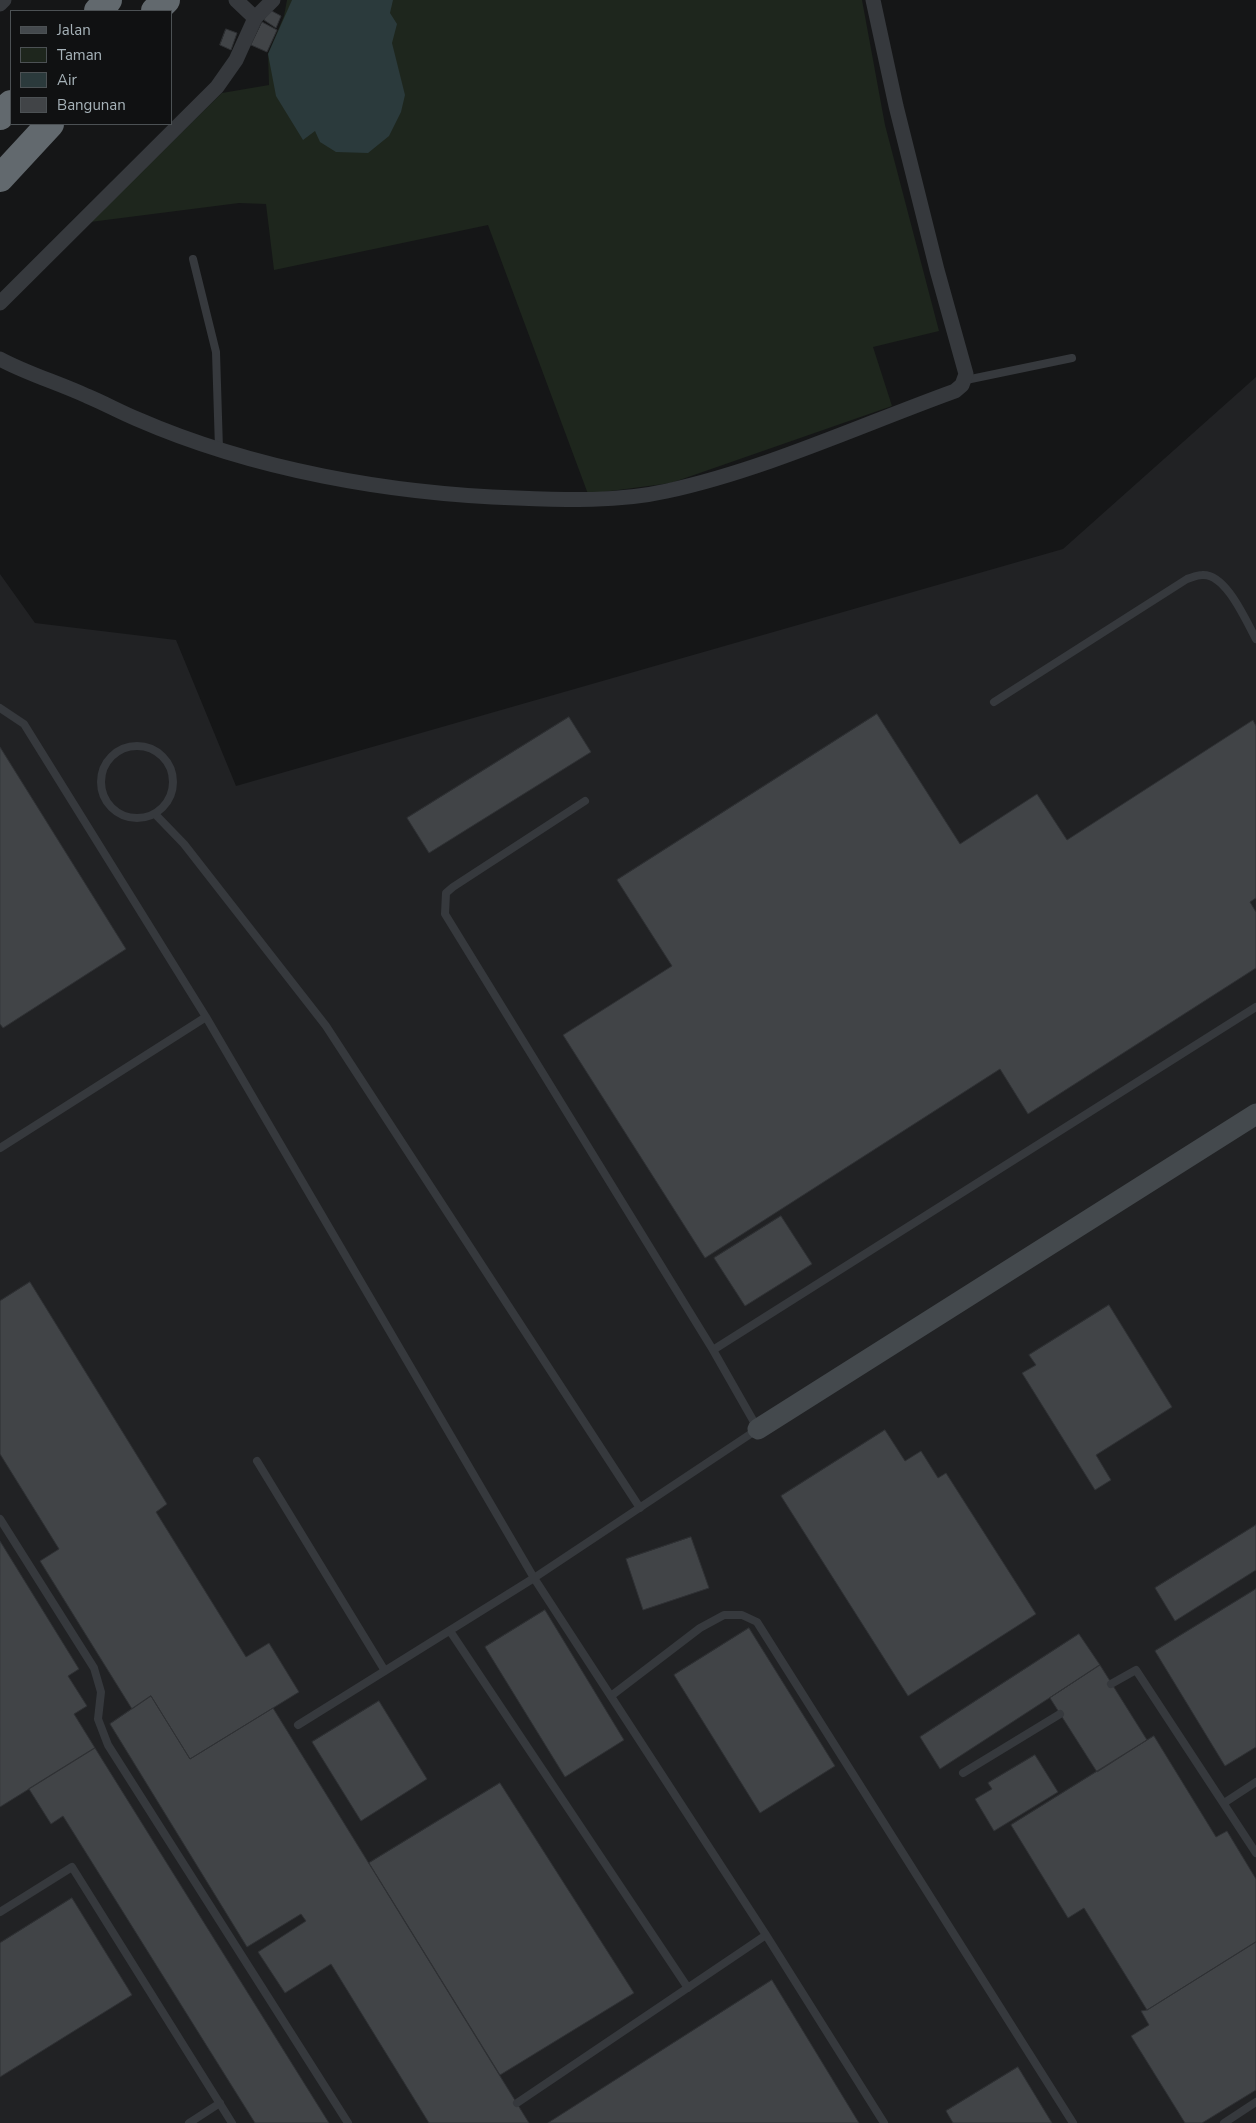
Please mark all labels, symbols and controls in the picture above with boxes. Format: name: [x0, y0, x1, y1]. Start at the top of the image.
legend: [10, 10, 172, 125]
text: Jalan: [57, 20, 91, 40]
text: Taman: [57, 45, 102, 65]
text: Air: [57, 70, 77, 90]
text: Bangunan: [57, 95, 126, 115]

